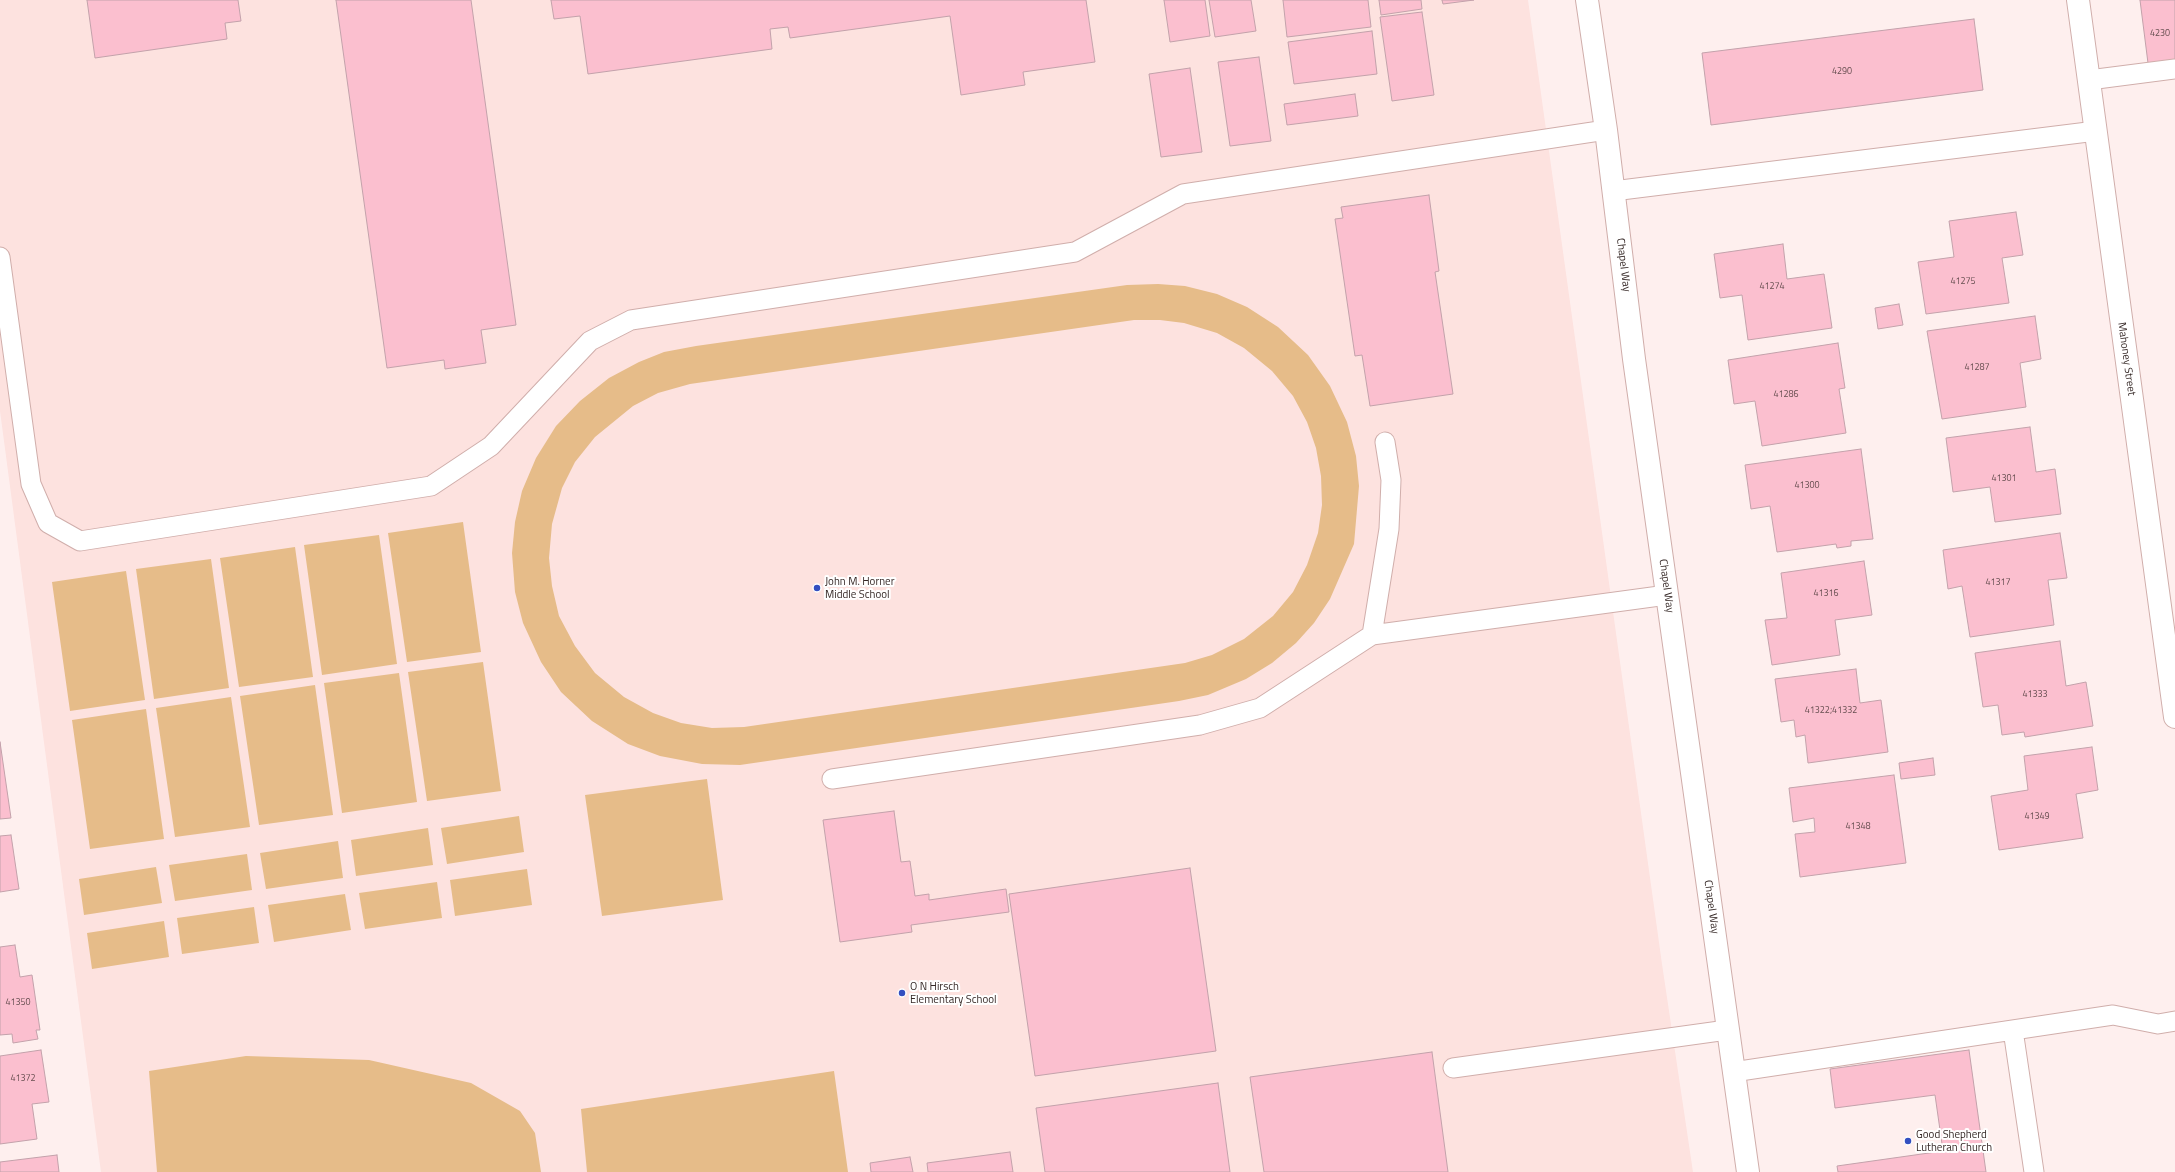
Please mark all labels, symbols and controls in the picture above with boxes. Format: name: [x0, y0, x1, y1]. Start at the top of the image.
house number: 4230: [2150, 29, 2170, 39]
house number: 4290: [1832, 67, 1852, 77]
street label: Chapel Way: [1613, 237, 1633, 293]
house number: 41275: [1950, 277, 1976, 287]
house number: 41274: [1759, 282, 1785, 292]
street label: Mahoney Street: [2114, 321, 2138, 397]
house number: 41287: [1964, 363, 1990, 373]
house number: 41286: [1773, 390, 1799, 400]
house number: 41301: [1991, 474, 2017, 484]
house number: 41300: [1794, 481, 1820, 491]
street label: Chapel Way: [1656, 558, 1676, 614]
place label: John M. Horner Middle School: [825, 575, 894, 601]
house number: 41317: [1985, 578, 2011, 588]
marker: John M. Horner Middle School: [812, 583, 822, 593]
house number: 41316: [1813, 589, 1839, 599]
house number: 41333: [2022, 690, 2048, 700]
house number: 41322;41332: [1805, 706, 1857, 716]
house number: 41349: [2024, 812, 2050, 822]
house number: 41348: [1845, 822, 1871, 832]
street label: Chapel Way: [1701, 879, 1721, 935]
place label: O N Hirsch Elementary School: [910, 980, 997, 1006]
marker: O N Hirsch Elementary School: [897, 988, 907, 998]
house number: 41350: [5, 998, 31, 1008]
house number: 41372: [10, 1074, 36, 1084]
place label: Good Shepherd Lutheran Church: [1916, 1128, 1992, 1154]
marker: Good Shepherd Lutheran Church: [1903, 1136, 1913, 1146]

